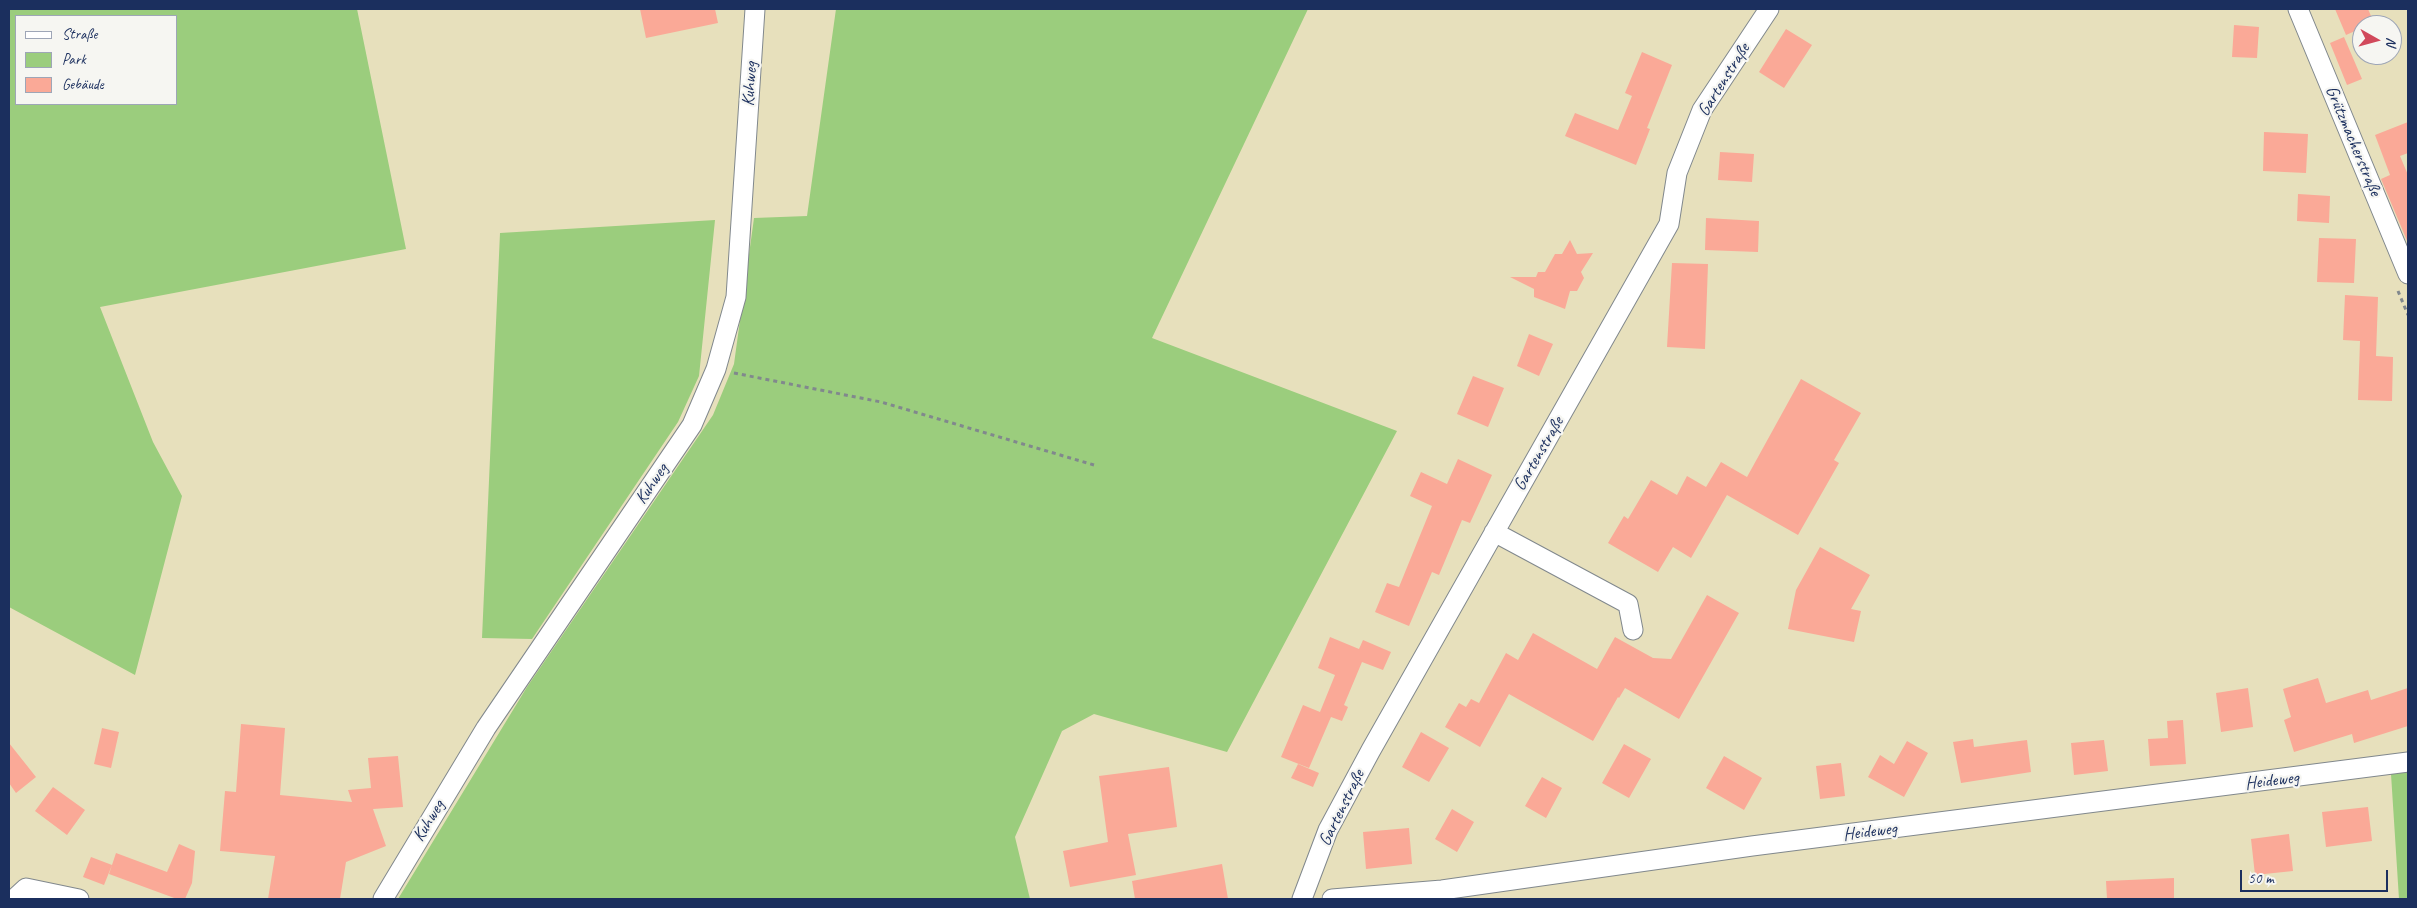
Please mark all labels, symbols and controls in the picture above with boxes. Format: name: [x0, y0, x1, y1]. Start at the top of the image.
legend: [15, 15, 178, 105]
north arrow: [2352, 15, 2402, 65]
text: Straße: [62, 25, 97, 44]
text: N: [2382, 36, 2400, 47]
street label: Gartenstraße: [1693, 40, 1755, 120]
text: Park: [62, 50, 86, 69]
street label: Kuhweg: [738, 61, 762, 107]
text: Gebäude: [62, 75, 104, 94]
street label: Grützmacherstraße: [2320, 83, 2386, 199]
street label: Gartenstraße: [1509, 413, 1569, 495]
street label: Kuhweg: [631, 460, 673, 508]
street label: Gartenstraße: [1314, 766, 1370, 850]
street label: Heideweg: [2244, 767, 2300, 795]
street label: Kuhweg: [408, 796, 450, 846]
street label: Heideweg: [1842, 818, 1898, 846]
scale bar: [2242, 860, 2390, 892]
text: 50 m: [2248, 869, 2274, 888]

